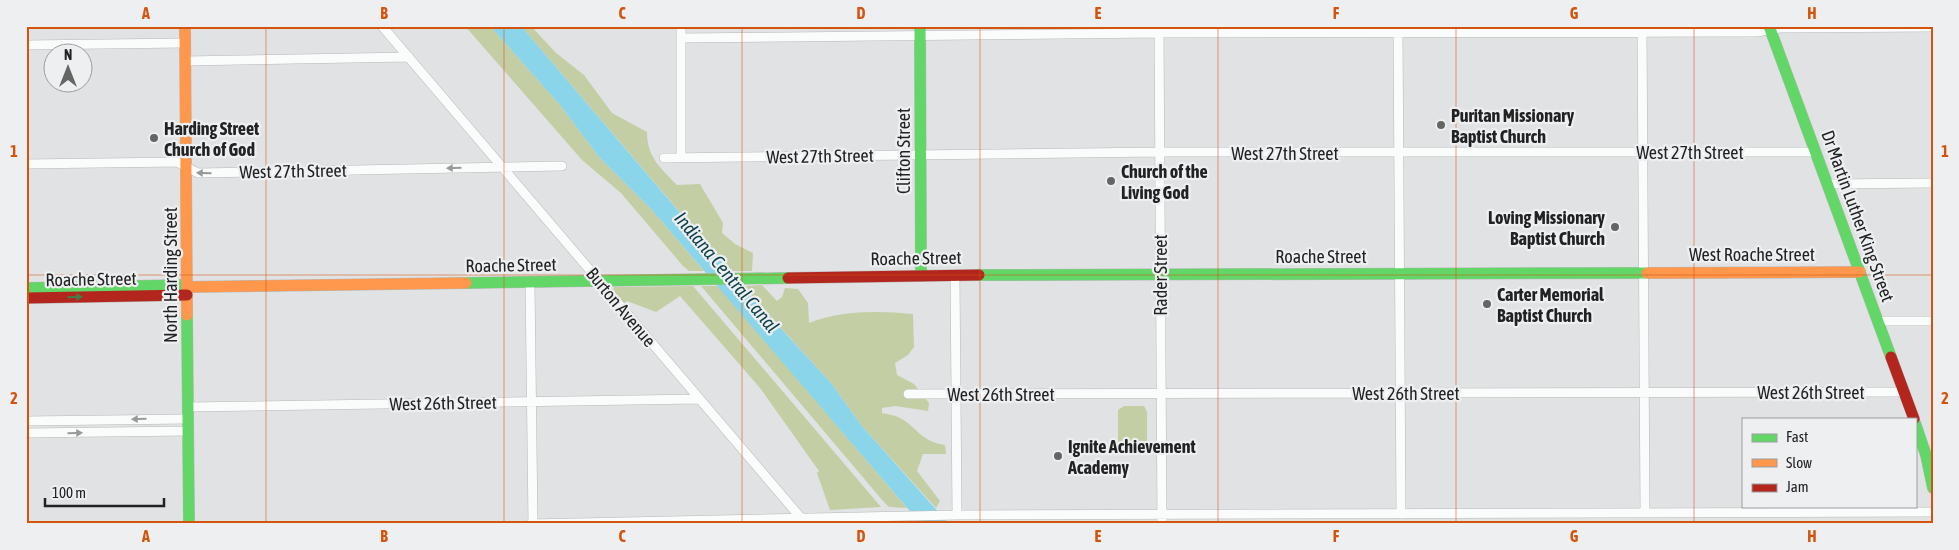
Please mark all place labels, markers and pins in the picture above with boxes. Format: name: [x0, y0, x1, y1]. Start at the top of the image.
place label: Puritan Missionary Baptist Church: [1451, 105, 1575, 147]
place label: Harding Street Church of God: [164, 118, 260, 160]
marker: Puritan Missionary Baptist Church: [1435, 119, 1447, 131]
marker: Harding Street Church of God: [148, 132, 160, 144]
place label: Church of the Living God: [1121, 161, 1208, 203]
marker: Church of the Living God: [1105, 175, 1117, 187]
place label: Loving Missionary Baptist Church: [1488, 207, 1606, 249]
marker: Loving Missionary Baptist Church: [1609, 221, 1621, 233]
place label: Carter Memorial Baptist Church: [1497, 284, 1604, 326]
marker: Carter Memorial Baptist Church: [1481, 298, 1493, 310]
place label: Ignite Achievement Academy: [1067, 436, 1196, 478]
marker: Ignite Achievement Academy: [1052, 450, 1064, 462]

